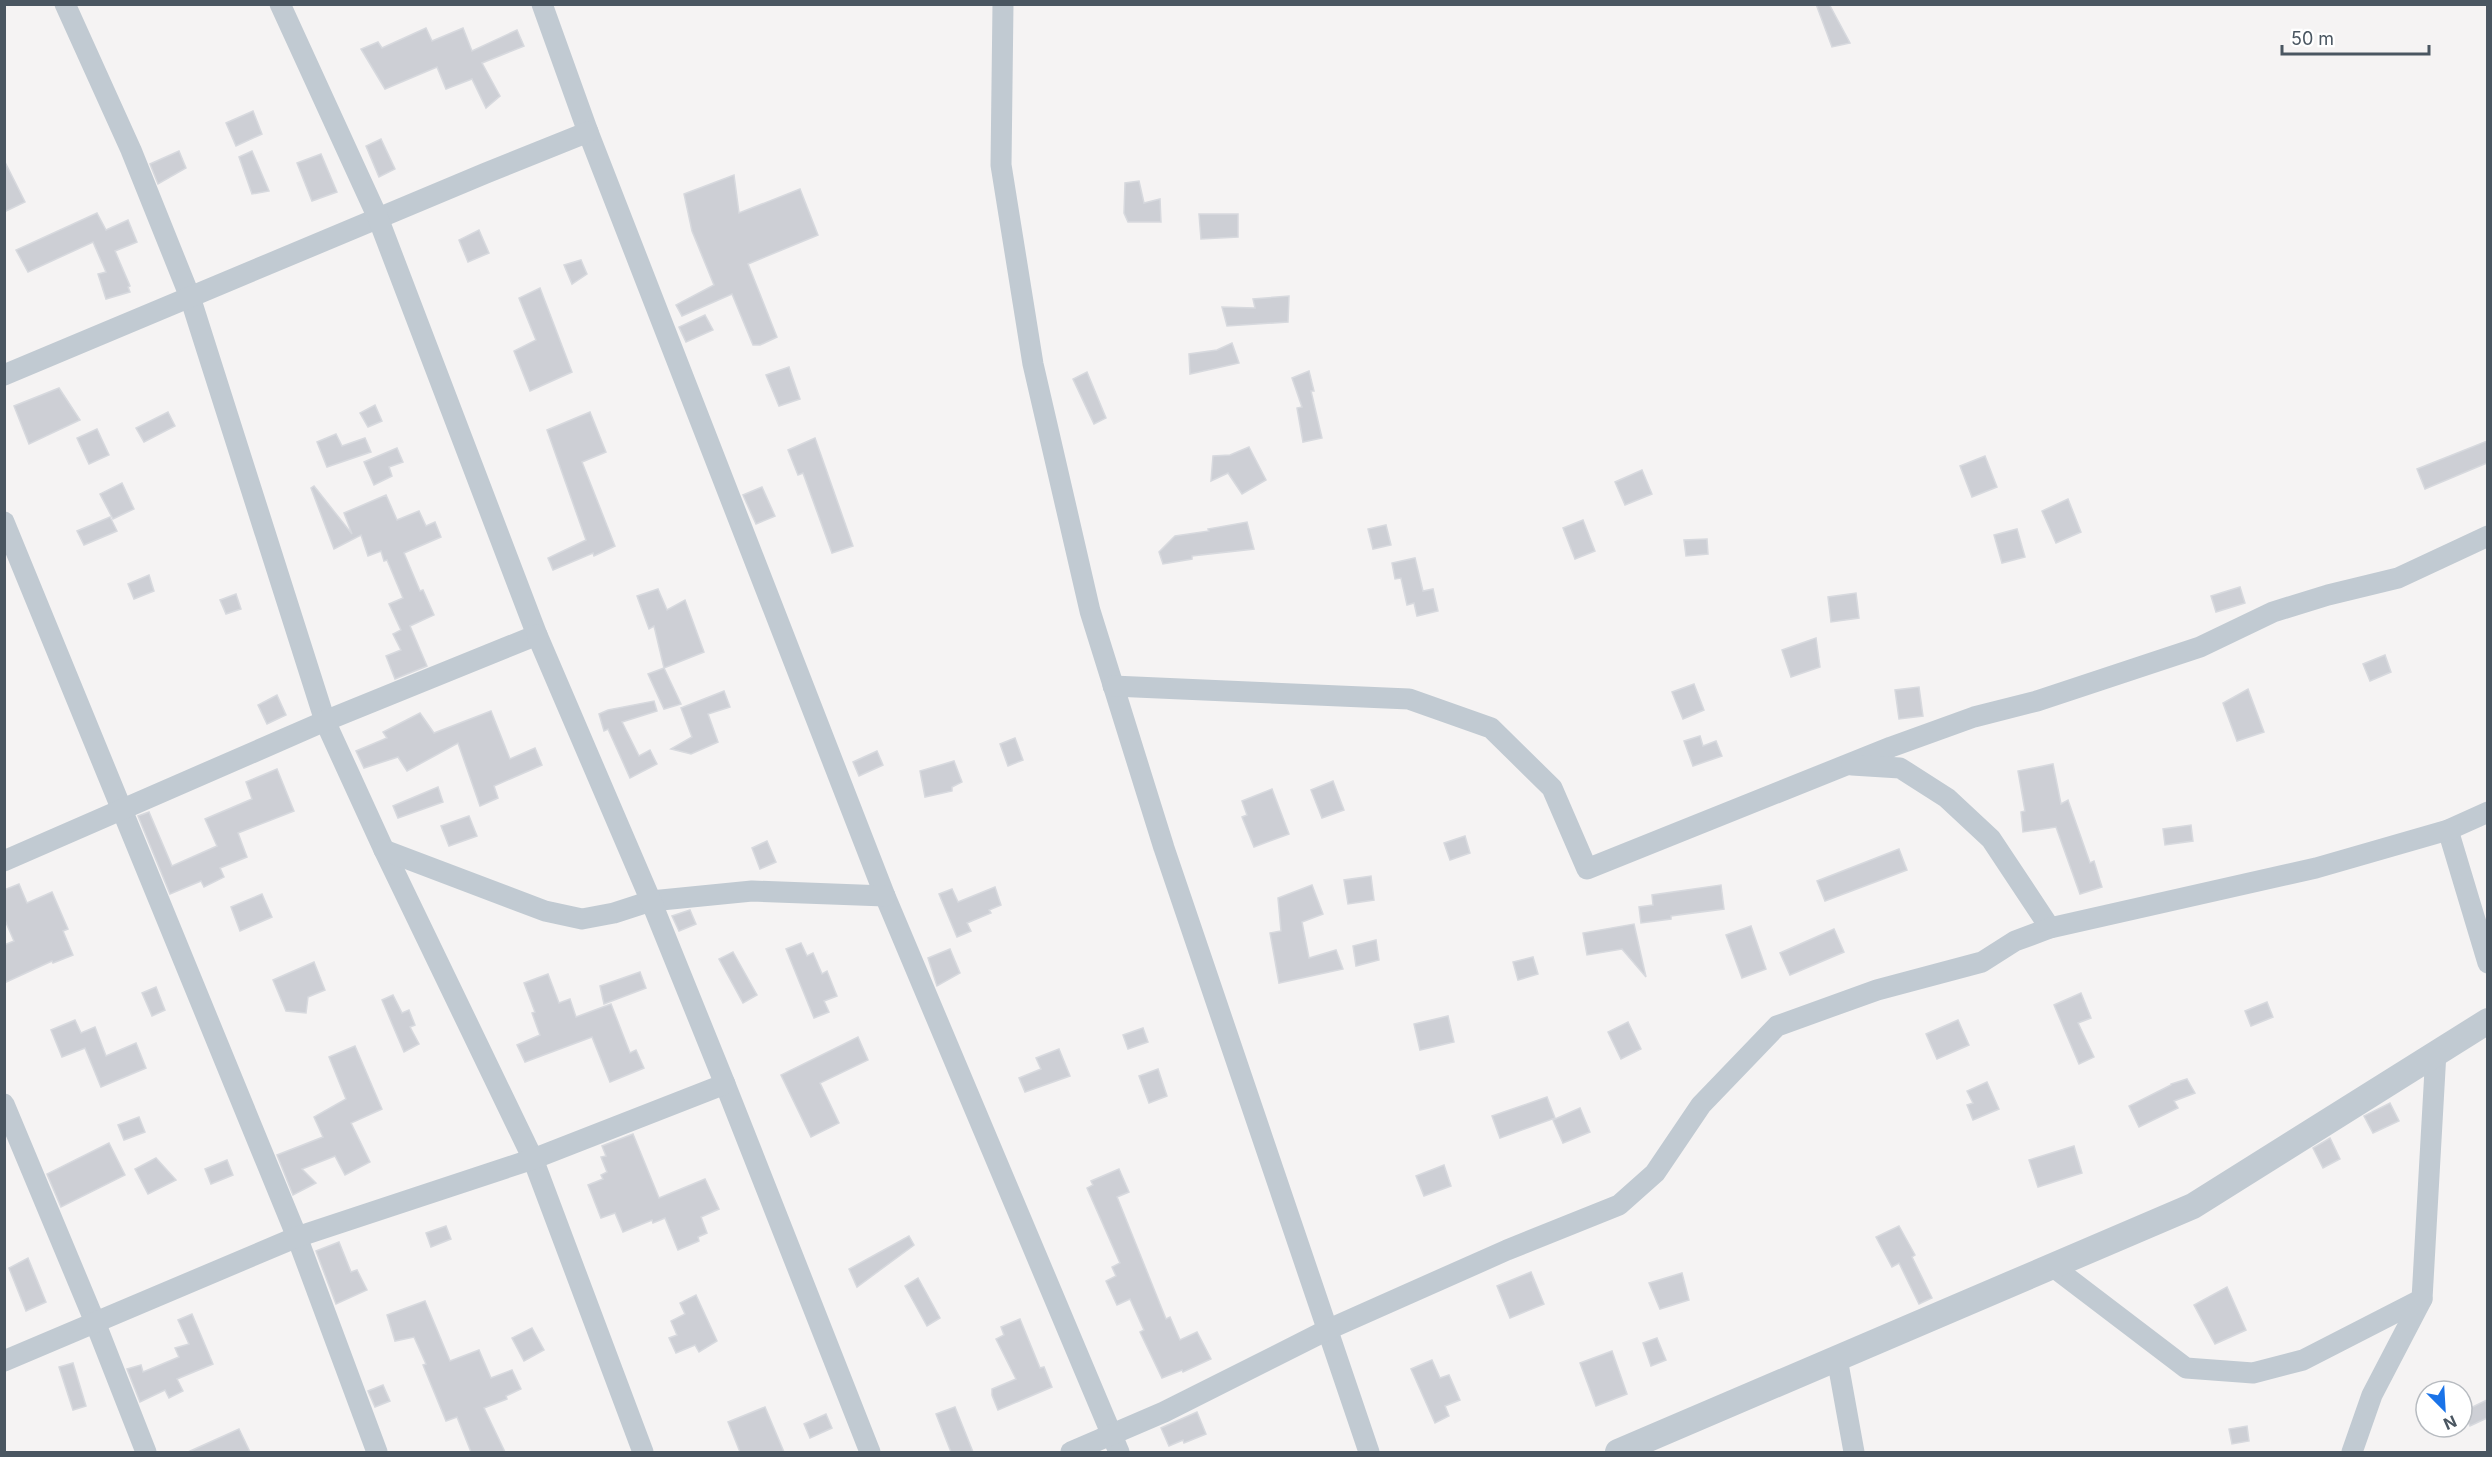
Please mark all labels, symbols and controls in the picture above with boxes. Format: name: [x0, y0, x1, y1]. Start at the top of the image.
scale bar: [2282, 18, 2429, 56]
text: 50 m: [2291, 28, 2334, 49]
north arrow: [2414, 1379, 2474, 1439]
text: N: [2440, 1411, 2460, 1434]

